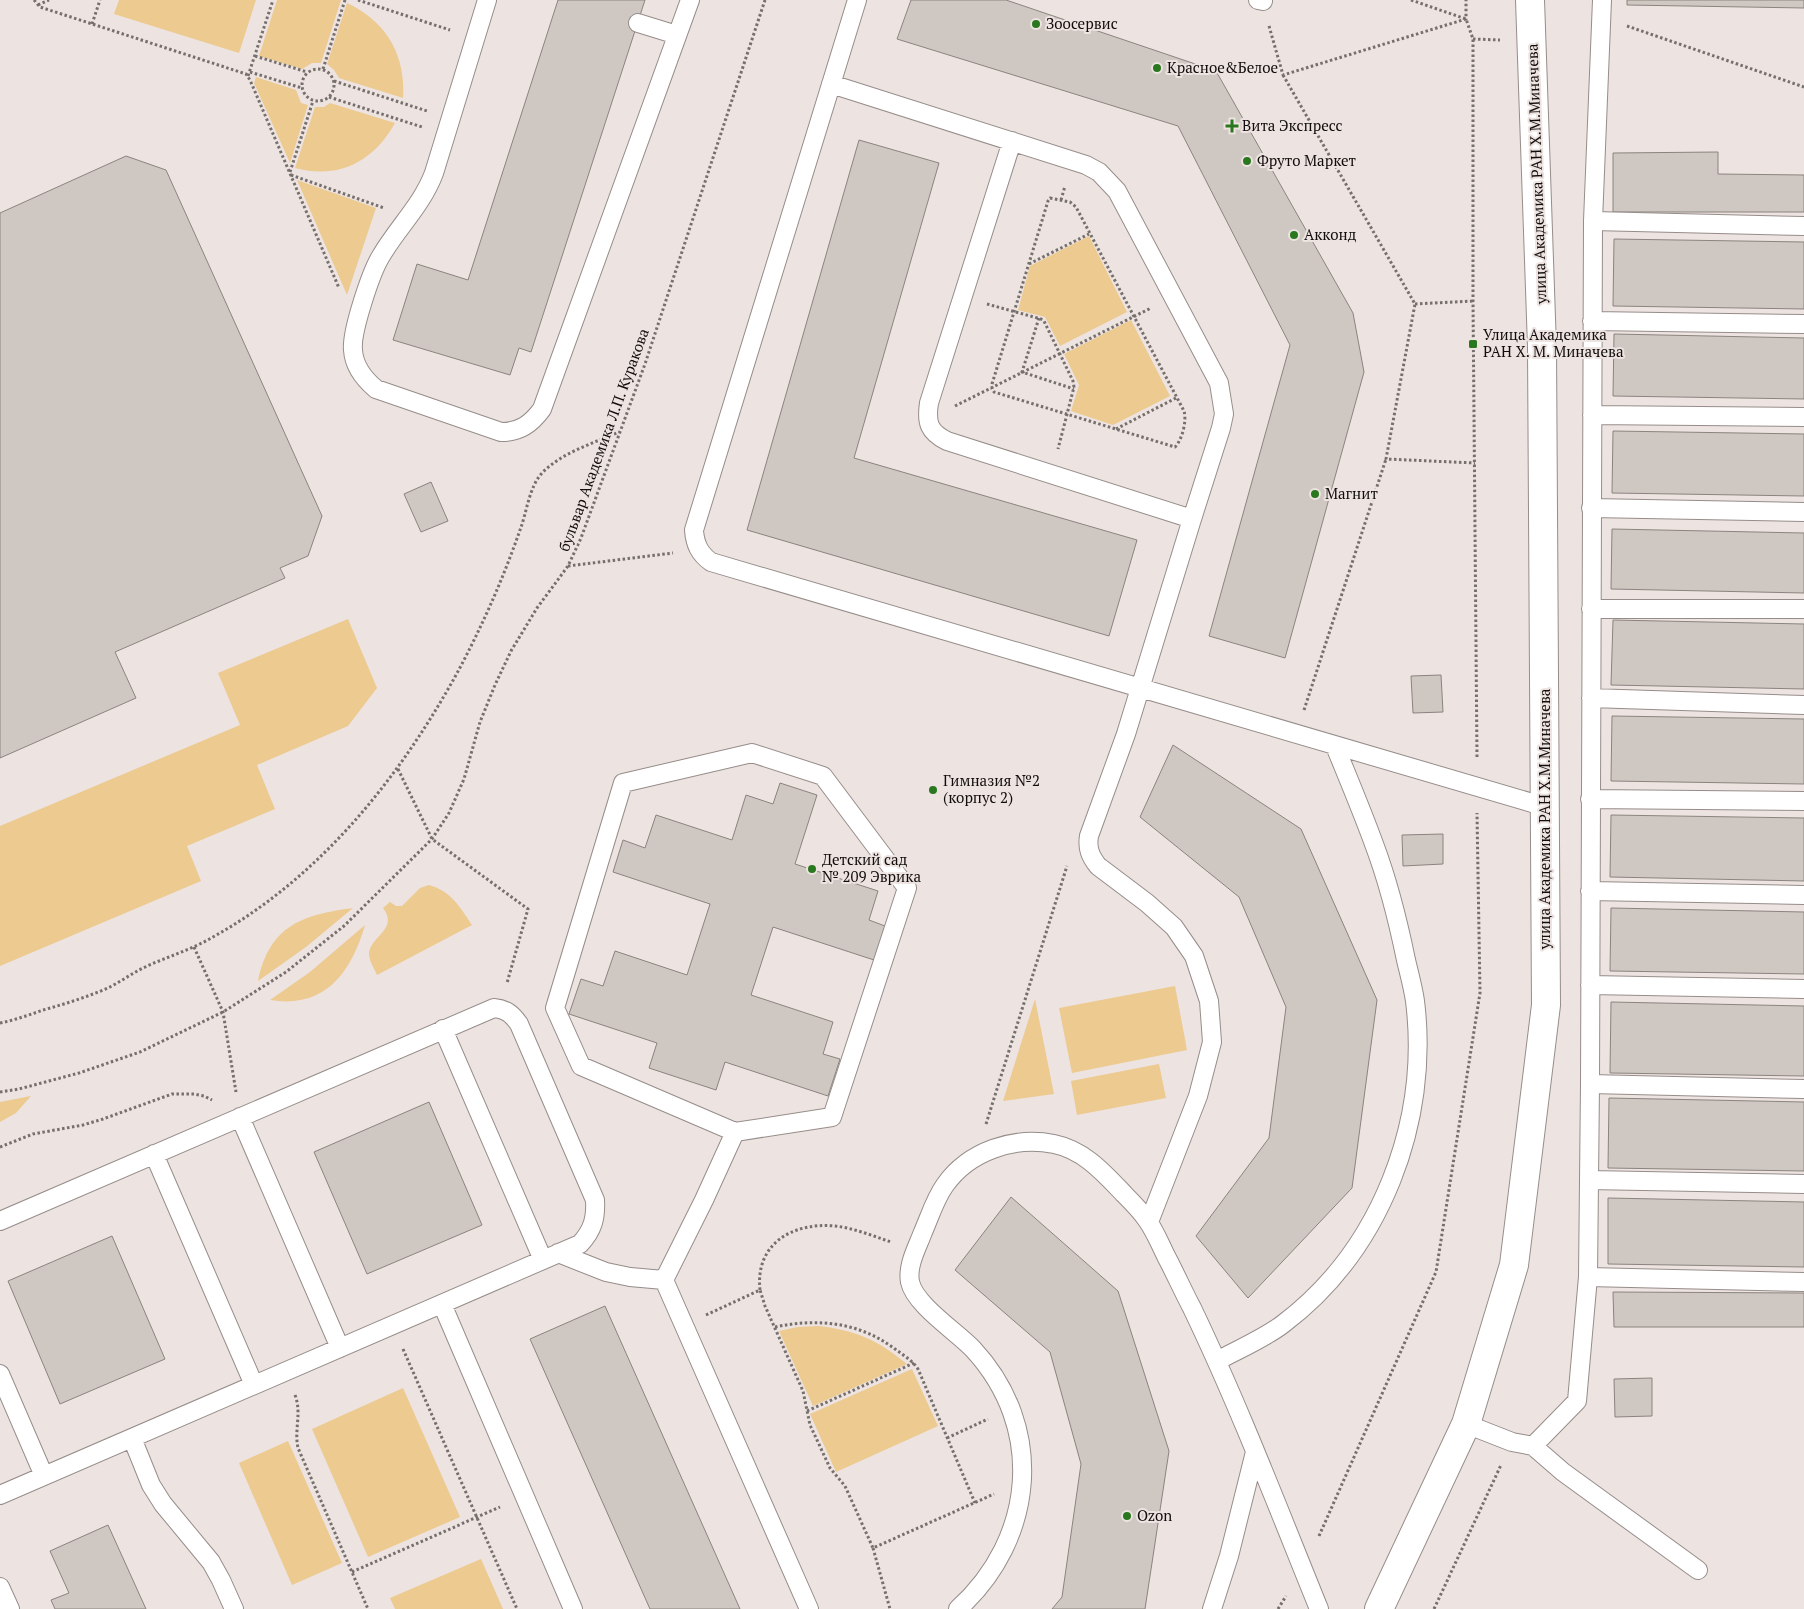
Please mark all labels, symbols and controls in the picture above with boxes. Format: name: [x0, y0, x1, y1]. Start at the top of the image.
place label: Зоосервис: [1046, 13, 1118, 33]
marker: Зоосервис: [1030, 18, 1042, 30]
street label: улица Академика РАН Х.М.Миначева: [1521, 43, 1551, 306]
place label: Красное&Белое: [1167, 57, 1278, 77]
marker: Красное&Белое: [1151, 62, 1163, 74]
place label: Вита Экспресс: [1242, 115, 1342, 135]
marker: Вита Экспресс: [1226, 120, 1238, 132]
place label: Фруто Маркет: [1257, 150, 1357, 170]
marker: Фруто Маркет: [1241, 155, 1253, 167]
place label: Акконд: [1304, 224, 1357, 244]
marker: Акконд: [1288, 229, 1300, 241]
place label: Улица Академика РАН Х. М. Миначева: [1483, 324, 1624, 361]
street label: бульвар Академика Л.П. Куракова: [553, 325, 653, 554]
marker: Улица Академика РАН Х. М. Миначева: [1467, 338, 1479, 350]
place label: Магнит: [1325, 483, 1378, 503]
marker: Магнит: [1309, 488, 1321, 500]
street label: улица Академика РАН Х.М.Миначева: [1534, 688, 1554, 950]
place label: Гимназия №2 (корпус 2): [943, 770, 1040, 807]
marker: Гимназия №2 (корпус 2): [927, 784, 939, 796]
place label: Детский сад № 209 Эврика: [822, 849, 921, 886]
marker: Детский сад № 209 Эврика: [806, 863, 818, 875]
place label: Ozon: [1137, 1505, 1172, 1525]
marker: Ozon: [1121, 1510, 1133, 1522]

